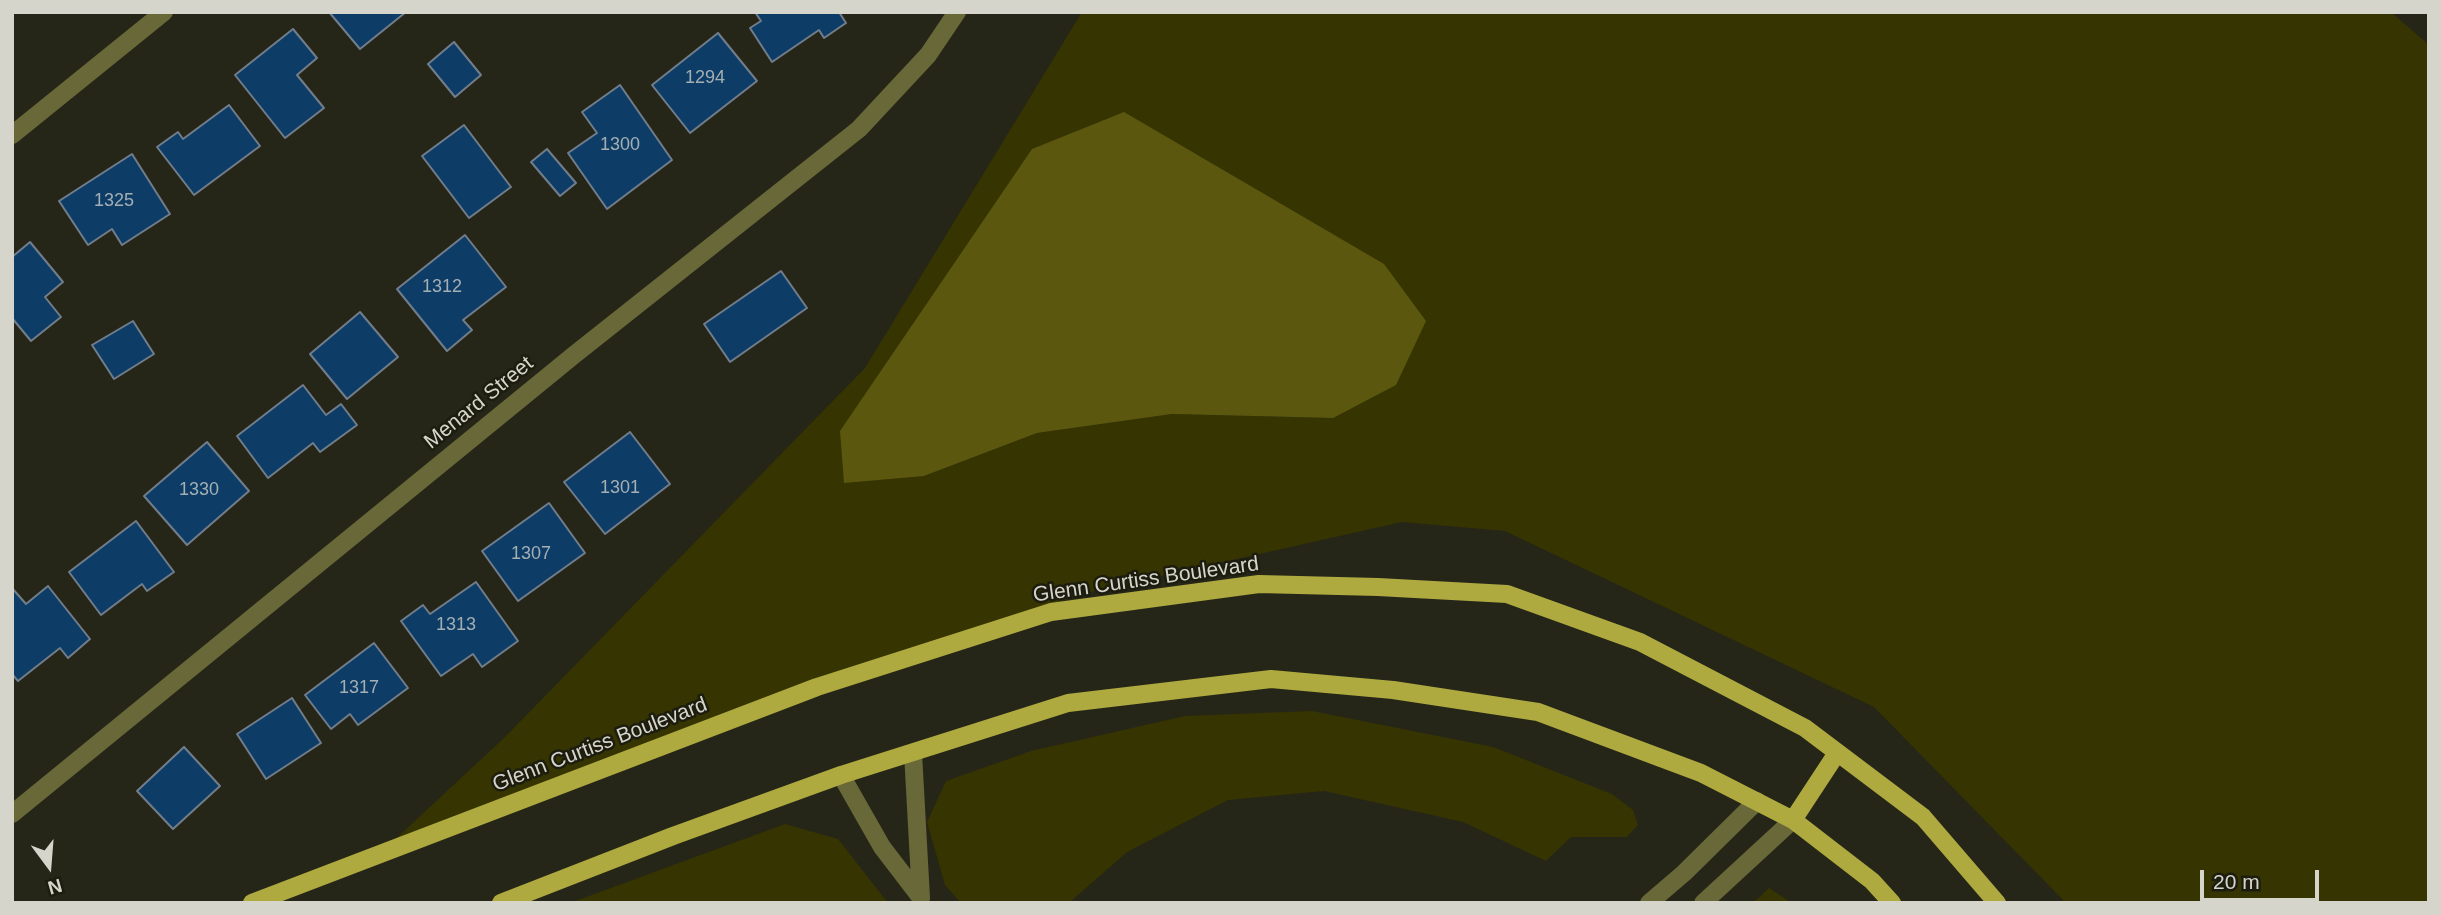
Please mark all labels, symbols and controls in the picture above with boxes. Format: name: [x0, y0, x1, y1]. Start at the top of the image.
house number: 1294: [685, 67, 725, 89]
house number: 1300: [600, 134, 640, 156]
house number: 1325: [94, 190, 134, 212]
house number: 1312: [422, 276, 462, 298]
street label: Menard Street: [419, 351, 539, 455]
house number: 1301: [600, 477, 640, 499]
house number: 1330: [179, 479, 219, 501]
house number: 1307: [511, 543, 551, 565]
street label: Glenn Curtiss Boulevard: [1032, 552, 1260, 608]
house number: 1313: [436, 614, 476, 636]
house number: 1317: [339, 677, 379, 699]
street label: Glenn Curtiss Boulevard: [489, 692, 711, 798]
north arrow: [14, 831, 84, 901]
scale bar: [2203, 856, 2322, 900]
text: 20 m: [2213, 870, 2260, 893]
text: N: [45, 875, 64, 899]

